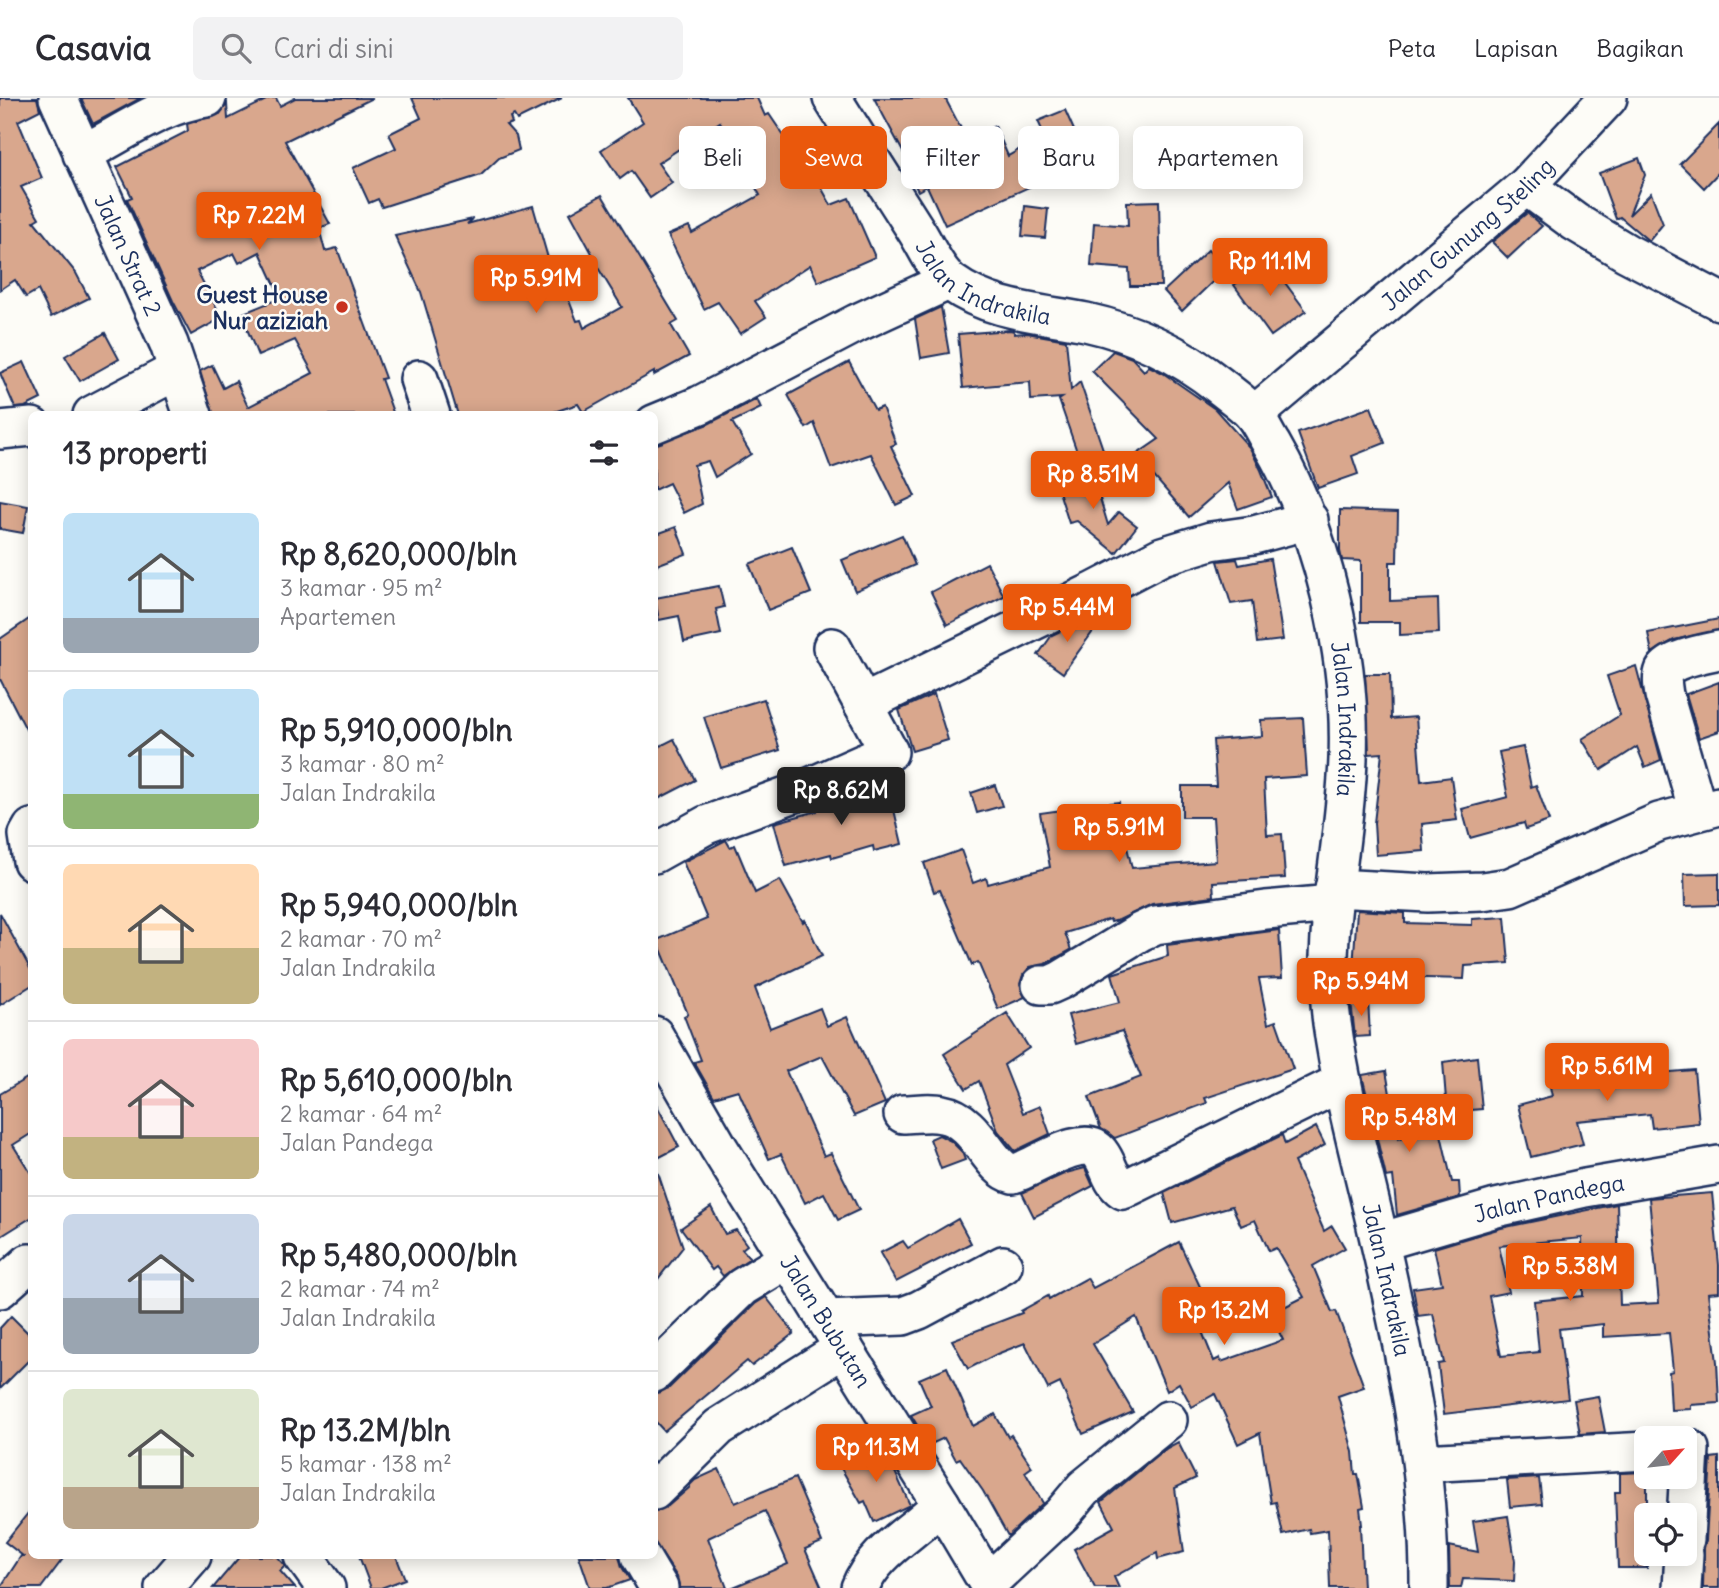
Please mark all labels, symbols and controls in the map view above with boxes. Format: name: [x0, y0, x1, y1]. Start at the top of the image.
search box: [193, 17, 683, 80]
text: Casavia: [35, 27, 151, 69]
icon: search: [217, 29, 255, 67]
text: Cari di sini: [273, 32, 394, 65]
text: Peta: [1388, 33, 1436, 63]
text: Lapisan: [1474, 33, 1558, 63]
text: Bagikan: [1596, 33, 1684, 63]
chip: Beli: [679, 126, 766, 189]
chip: Sewa: [780, 126, 887, 189]
chip: Filter: [901, 126, 1004, 189]
chip: Baru: [1018, 126, 1119, 189]
chip: Apartemen: [1133, 126, 1303, 189]
street label: Jalan Gunung Steling: [1375, 151, 1560, 316]
street label: Jalan Strat 2: [89, 189, 169, 320]
pin: Rp 7.22M: [187, 192, 331, 252]
text: Rp 7.22M: [212, 200, 306, 229]
street label: Jalan Indrakila: [910, 235, 1053, 330]
pin: Rp 11.1M: [1198, 238, 1342, 298]
text: Rp 11.1M: [1228, 246, 1312, 275]
pin: Rp 5.91M: [464, 256, 608, 315]
text: Rp 5.91M: [490, 263, 582, 292]
place label: Guest House Nur aziziah: [196, 280, 328, 335]
marker: Guest House Nur aziziah: [334, 299, 350, 315]
text: 13 properti: [63, 434, 207, 472]
icon: filters: [585, 434, 623, 472]
pin: Rp 8.51M: [1021, 452, 1165, 511]
text: Rp 8.51M: [1047, 459, 1139, 488]
text: Rp 8,620,000/bln: [280, 535, 517, 573]
icon: home: [119, 541, 203, 625]
text: 3 kamar · 95 m²: [280, 573, 443, 602]
pin: Rp 5.44M: [995, 584, 1139, 644]
text: Rp 5.44M: [1019, 592, 1115, 621]
text: Apartemen: [280, 602, 396, 631]
street label: Jalan Indrakila: [1325, 639, 1363, 798]
text: Rp 5,910,000/bln: [280, 711, 513, 749]
icon: home: [119, 717, 203, 801]
text: 3 kamar · 80 m²: [280, 749, 445, 778]
pin: Rp 8.62M: [769, 768, 913, 827]
text: Rp 8.62M: [793, 775, 889, 804]
text: Jalan Indrakila: [280, 778, 436, 807]
pin: Rp 5.91M: [1047, 804, 1191, 864]
text: Rp 5.91M: [1073, 812, 1165, 841]
text: Rp 5,940,000/bln: [280, 886, 518, 924]
icon: home: [119, 892, 203, 976]
text: 2 kamar · 70 m²: [280, 924, 442, 953]
text: Jalan Indrakila: [280, 953, 436, 982]
pin: Rp 5.94M: [1289, 958, 1433, 1018]
text: Rp 5.94M: [1313, 966, 1409, 995]
pin: Rp 5.61M: [1535, 1044, 1679, 1103]
text: Rp 5.61M: [1561, 1051, 1653, 1080]
text: Rp 5,610,000/bln: [280, 1061, 513, 1099]
icon: home: [119, 1067, 203, 1151]
pin: Rp 5.48M: [1337, 1094, 1481, 1154]
text: 2 kamar · 64 m²: [280, 1099, 442, 1128]
text: Rp 5.48M: [1361, 1102, 1457, 1131]
text: Jalan Pandega: [280, 1128, 433, 1157]
street label: Jalan Pandega: [1470, 1167, 1627, 1228]
street label: Jalan Indrakila: [1357, 1200, 1418, 1359]
text: Rp 5,480,000/bln: [280, 1236, 517, 1274]
icon: home: [119, 1242, 203, 1326]
pin: Rp 5.38M: [1498, 1244, 1642, 1303]
street label: Jalan Bubutan: [775, 1249, 879, 1392]
text: Rp 5.38M: [1522, 1251, 1618, 1280]
text: 2 kamar · 74 m²: [280, 1274, 440, 1303]
pin: Rp 13.2M: [1152, 1288, 1296, 1347]
text: Rp 13.2M: [1178, 1295, 1270, 1324]
text: Jalan Indrakila: [280, 1303, 436, 1332]
text: Rp 13.2M/bln: [280, 1411, 451, 1449]
icon: home: [119, 1417, 203, 1501]
pin: Rp 11.3M: [804, 1424, 948, 1484]
north arrow: [1634, 1426, 1698, 1489]
map controls: [1634, 1426, 1697, 1566]
text: Rp 11.3M: [832, 1432, 920, 1461]
text: 5 kamar · 138 m²: [280, 1449, 452, 1478]
text: Jalan Indrakila: [280, 1478, 436, 1507]
button: locate: [1634, 1503, 1697, 1566]

